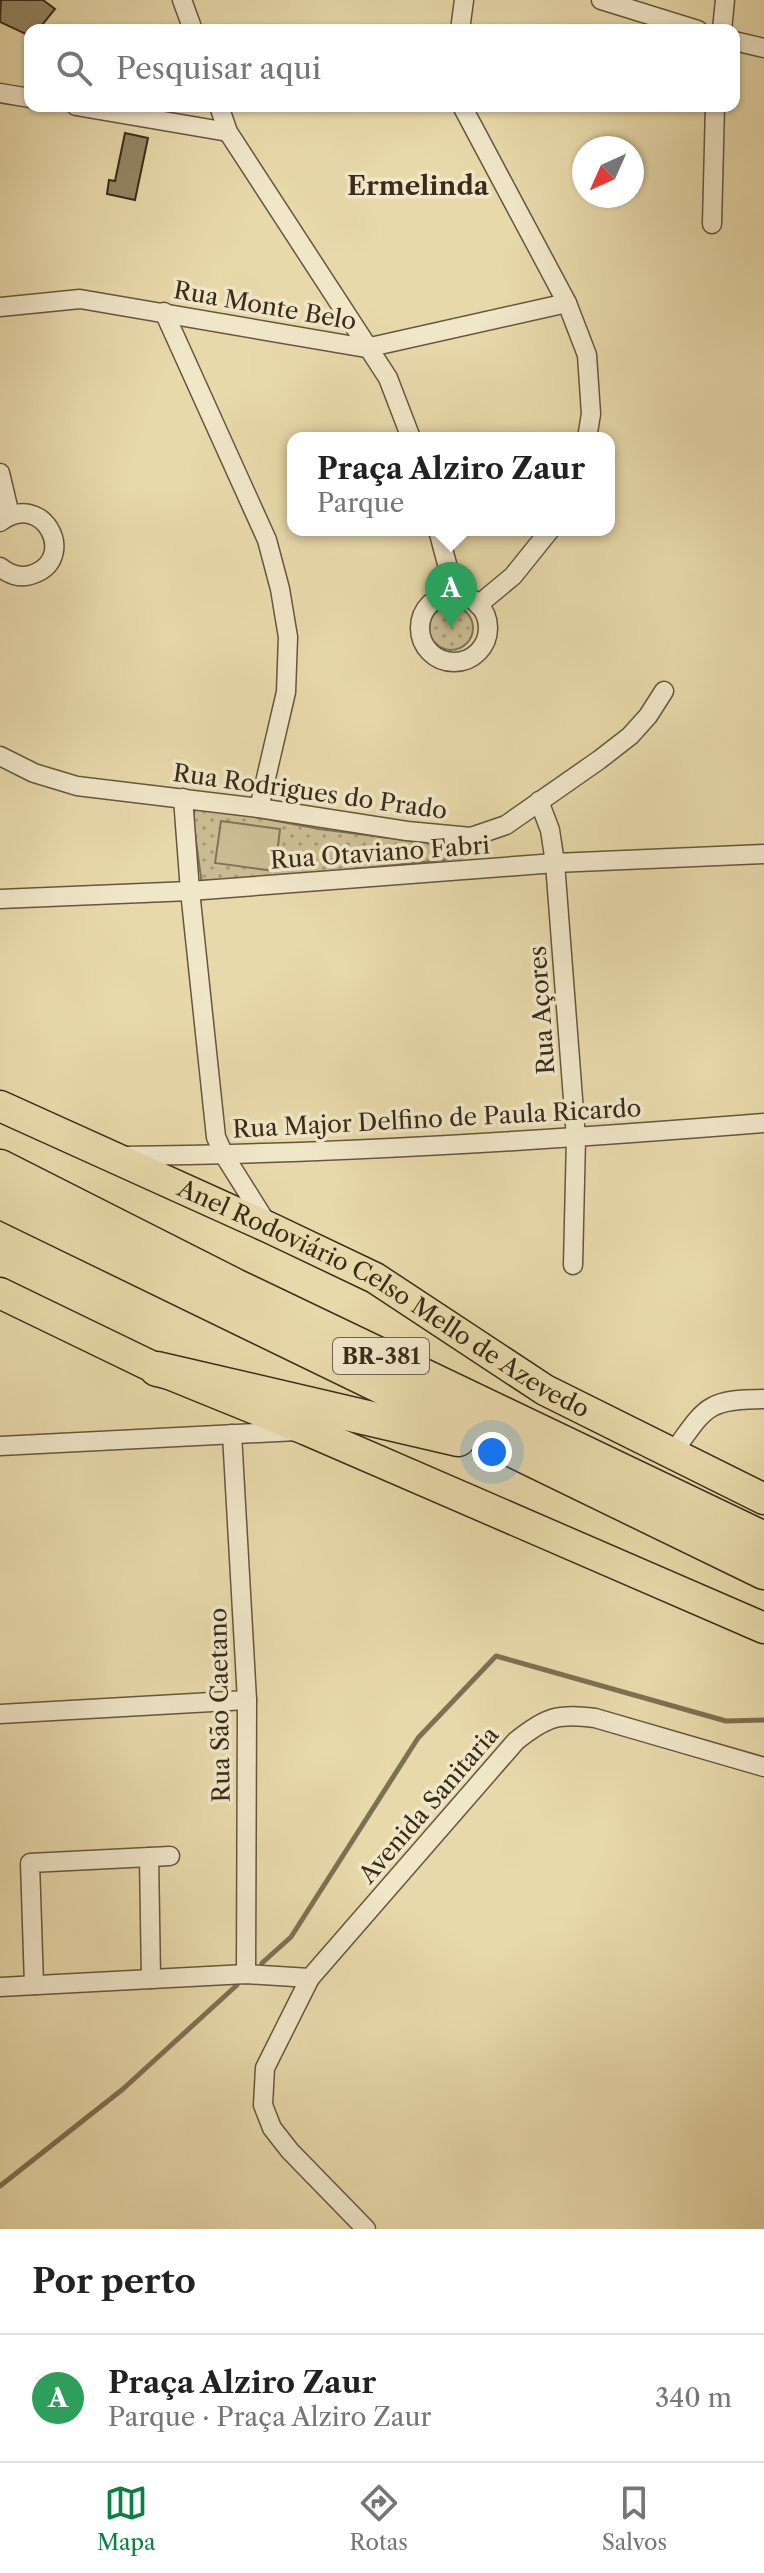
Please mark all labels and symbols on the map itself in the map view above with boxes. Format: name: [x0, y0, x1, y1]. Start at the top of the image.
north arrow: [572, 136, 644, 208]
district label: Ermelinda: [347, 170, 490, 202]
street label: Rua Monte Belo: [172, 275, 359, 336]
pin: A: [425, 562, 477, 628]
street label: Rua Rodrigues do Prado: [171, 758, 449, 825]
street label: Rua Otaviano Fabri: [269, 830, 491, 875]
street label: Rua Açores: [523, 945, 560, 1075]
street label: Rua Major Delfino de Paula Ricardo: [232, 1093, 642, 1144]
street label: Anel Rodoviário Celso Mello de Azevedo: [172, 1173, 594, 1424]
road number: BR-381: [333, 1338, 429, 1374]
your location: [472, 1432, 512, 1472]
street label: Rua São Caetano: [203, 1607, 236, 1803]
street label: Avenida Sanitaria: [352, 1720, 505, 1890]

